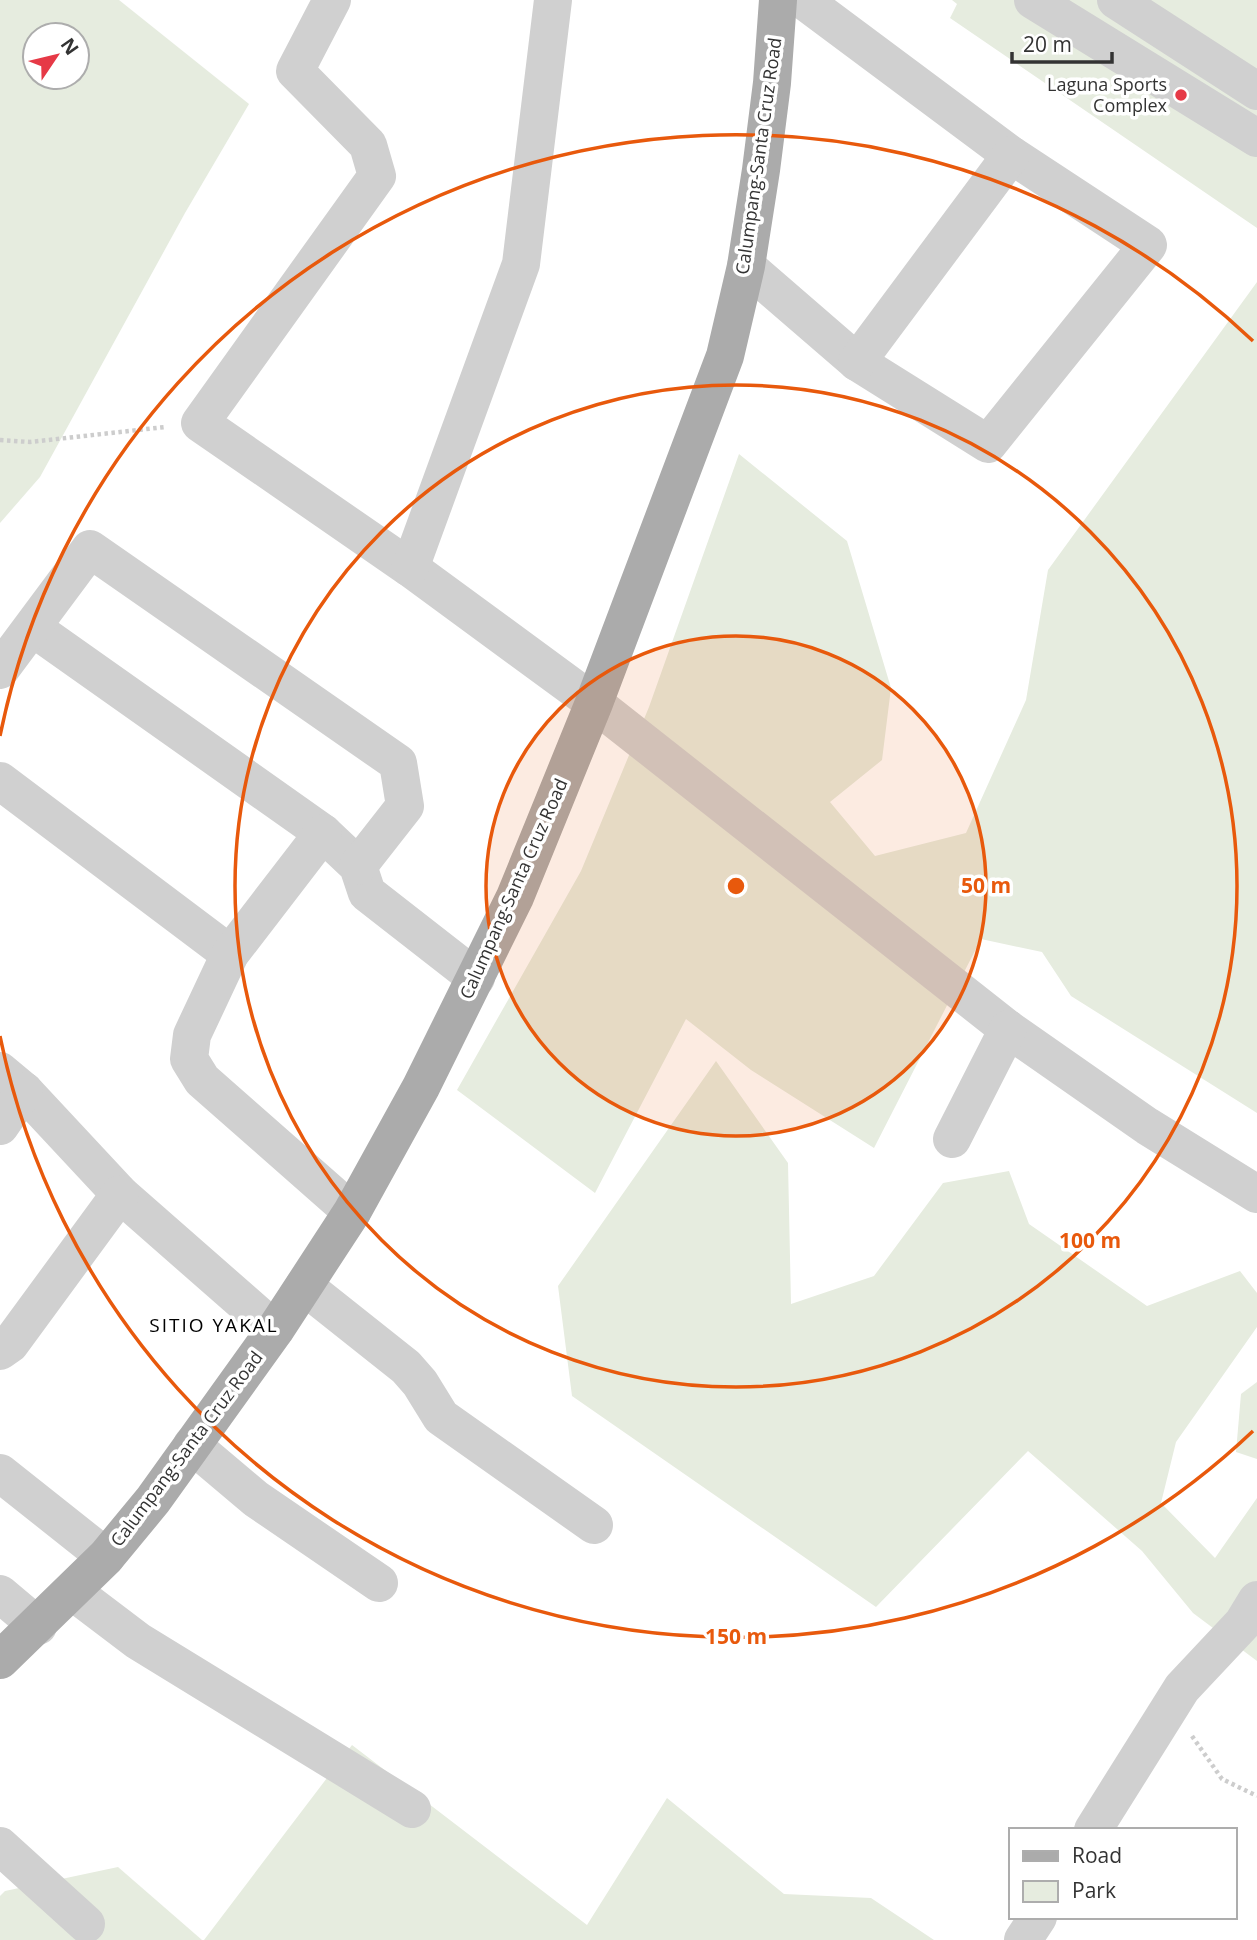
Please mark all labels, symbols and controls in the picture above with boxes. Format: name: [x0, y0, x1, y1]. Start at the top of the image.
north arrow: [21, 21, 91, 91]
scale bar: [1012, 21, 1112, 65]
text: 20 m: [1023, 30, 1072, 58]
text: N: [55, 32, 85, 60]
street label: Calumpang-Santa Cruz Road: [729, 36, 787, 276]
place label: Laguna Sports Complex: [1047, 72, 1168, 117]
marker: Laguna Sports Complex: [1173, 87, 1189, 103]
street label: Calumpang-Santa Cruz Road: [454, 775, 573, 1003]
text: 50 m: [961, 871, 1011, 899]
centre of rings: [724, 874, 748, 898]
text: 100 m: [1059, 1226, 1121, 1254]
district label: SITIO YAKAL: [149, 1312, 279, 1338]
street label: Calumpang-Santa Cruz Road: [105, 1346, 268, 1551]
text: 150 m: [705, 1622, 767, 1650]
legend: [1009, 1828, 1236, 1919]
text: Road: [1072, 1841, 1122, 1869]
text: Park: [1072, 1876, 1116, 1904]

